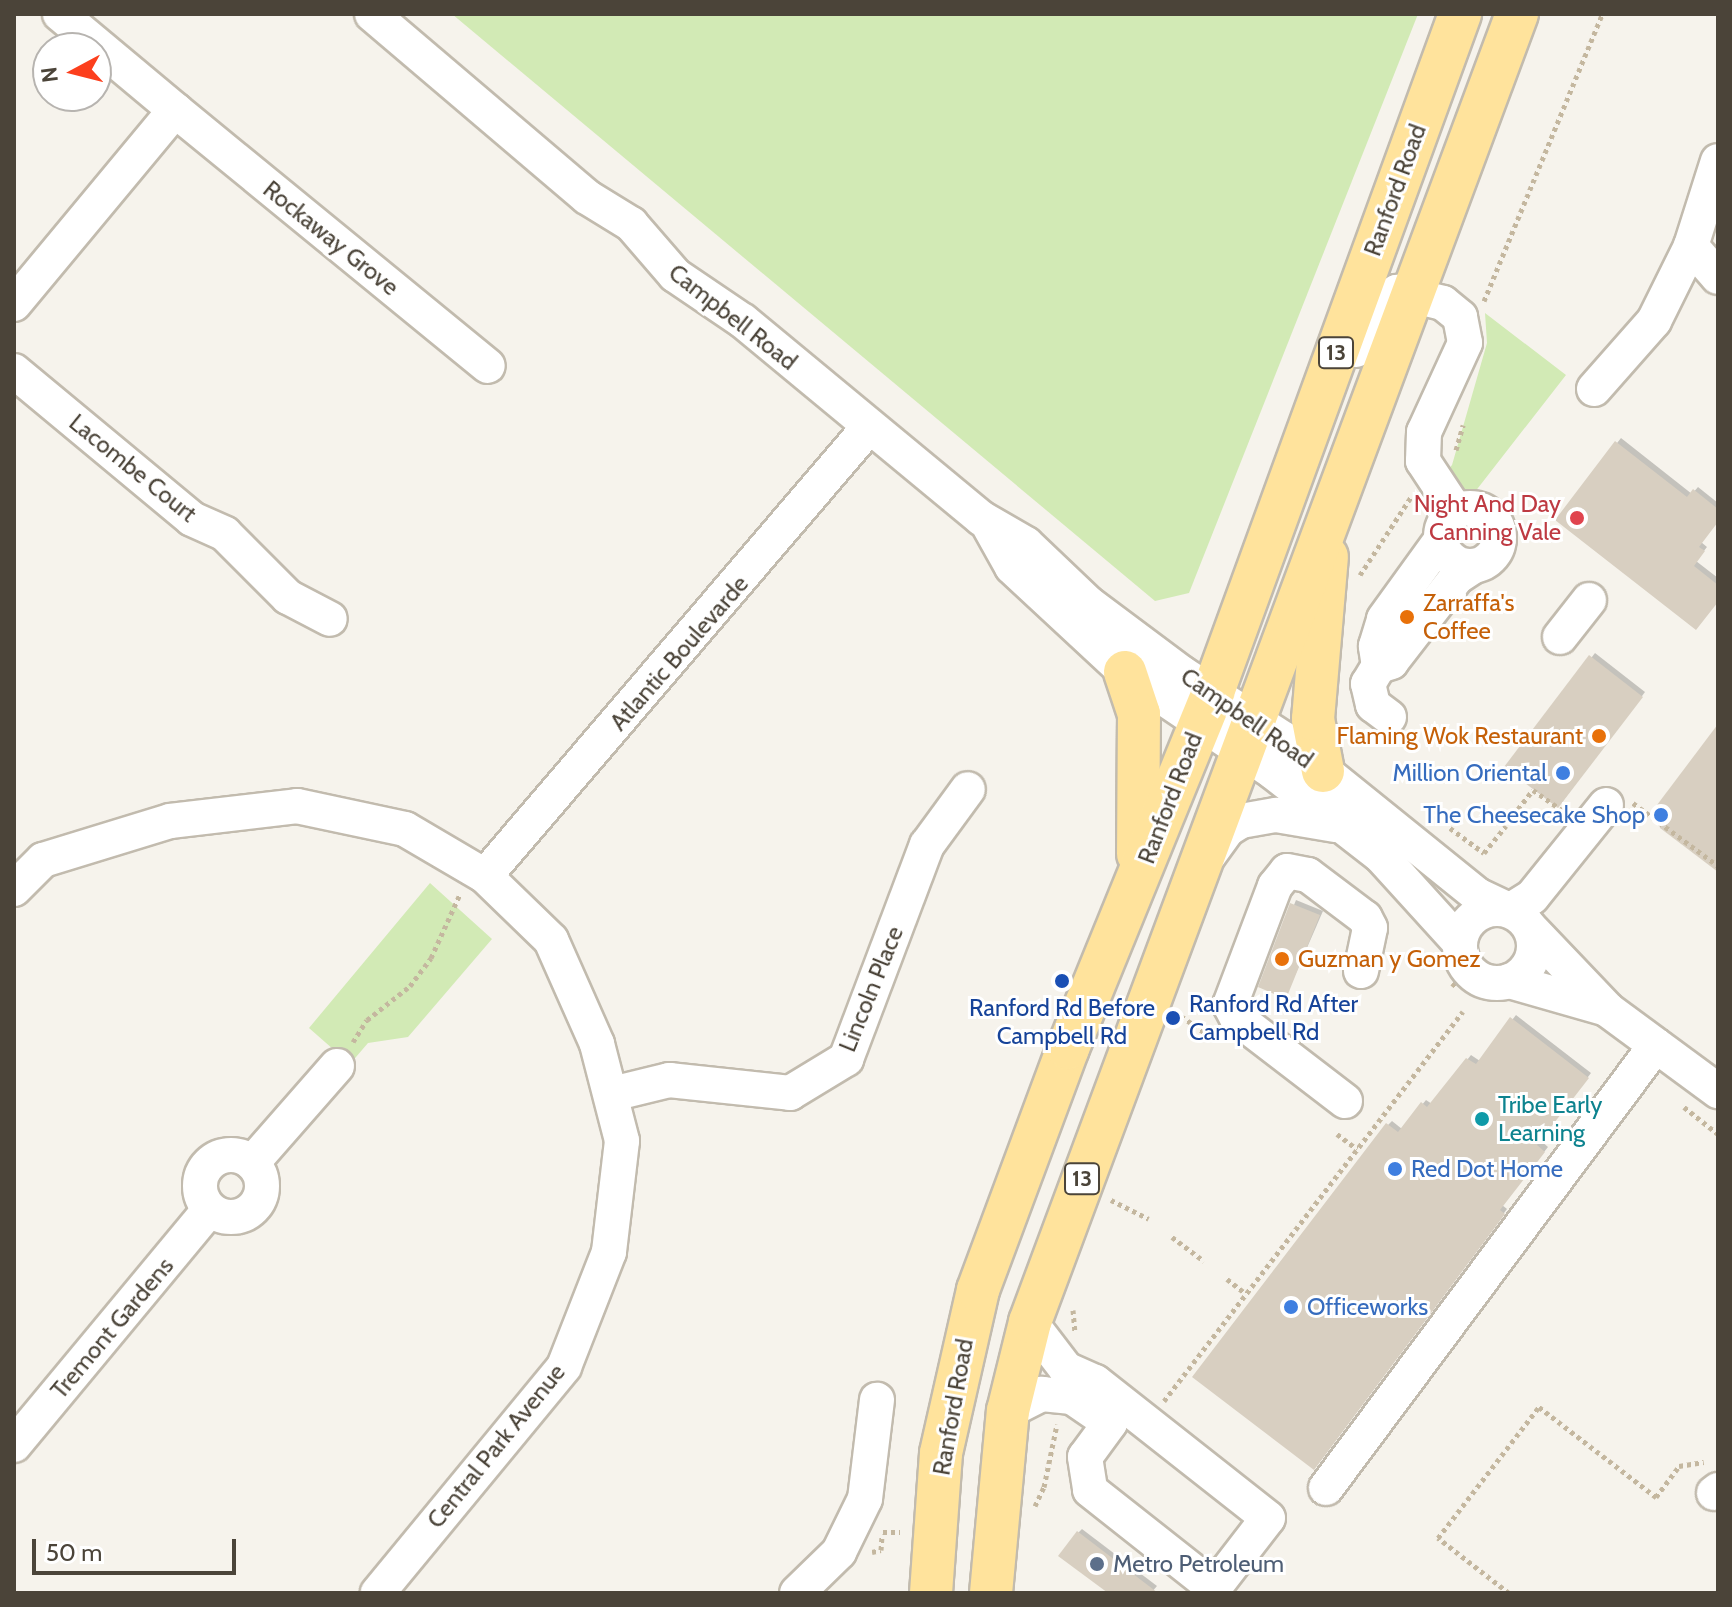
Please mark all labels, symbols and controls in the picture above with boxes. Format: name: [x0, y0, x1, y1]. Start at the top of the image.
north arrow: [32, 32, 112, 112]
text: N: [35, 65, 64, 84]
street label: Ranford Road: [1358, 120, 1432, 260]
street label: Rockaway Grove: [257, 175, 405, 301]
street label: Campbell Road: [663, 258, 803, 376]
road number: 13: [1318, 335, 1354, 371]
street label: Lacombe Court: [64, 408, 202, 528]
place label: Night And Day Canning Vale: [1414, 490, 1561, 546]
marker: Night And Day Canning Vale: [1568, 509, 1586, 527]
street label: Atlantic Boulevarde: [604, 570, 754, 736]
place label: Zarraffa's Coffee: [1423, 589, 1514, 645]
marker: Zarraffa's Coffee: [1398, 608, 1416, 626]
street label: Campbell Road: [1175, 662, 1319, 774]
place label: Flaming Wok Restaurant: [1337, 722, 1583, 750]
marker: Flaming Wok Restaurant: [1590, 727, 1608, 745]
street label: Ranford Road: [1132, 728, 1208, 868]
place label: Million Oriental: [1392, 759, 1547, 787]
marker: Million Oriental: [1554, 764, 1572, 782]
place label: The Cheesecake Shop: [1423, 801, 1645, 829]
marker: The Cheesecake Shop: [1652, 806, 1670, 824]
street label: Lincoln Place: [833, 922, 909, 1056]
place label: Guzman y Gomez: [1298, 945, 1481, 973]
marker: Guzman y Gomez: [1273, 950, 1291, 968]
marker: Ranford Rd Before Campbell Rd: [1053, 972, 1071, 990]
place label: Ranford Rd After Campbell Rd: [1189, 990, 1358, 1046]
place label: Ranford Rd Before Campbell Rd: [969, 994, 1155, 1050]
marker: Ranford Rd After Campbell Rd: [1164, 1009, 1182, 1027]
place label: Tribe Early Learning: [1498, 1091, 1602, 1147]
marker: Tribe Early Learning: [1473, 1110, 1491, 1128]
place label: Red Dot Home: [1411, 1155, 1563, 1183]
marker: Red Dot Home: [1386, 1160, 1404, 1178]
road number: 13: [1064, 1161, 1100, 1197]
street label: Tremont Gardens: [45, 1252, 179, 1404]
place label: Officeworks: [1307, 1293, 1428, 1321]
marker: Officeworks: [1282, 1298, 1300, 1316]
street label: Ranford Road: [927, 1336, 979, 1478]
street label: Central Park Avenue: [421, 1358, 571, 1534]
scale bar: [36, 1523, 240, 1573]
text: 50 m: [46, 1538, 102, 1567]
place label: Metro Petroleum: [1113, 1550, 1284, 1578]
marker: Metro Petroleum: [1088, 1555, 1106, 1573]

